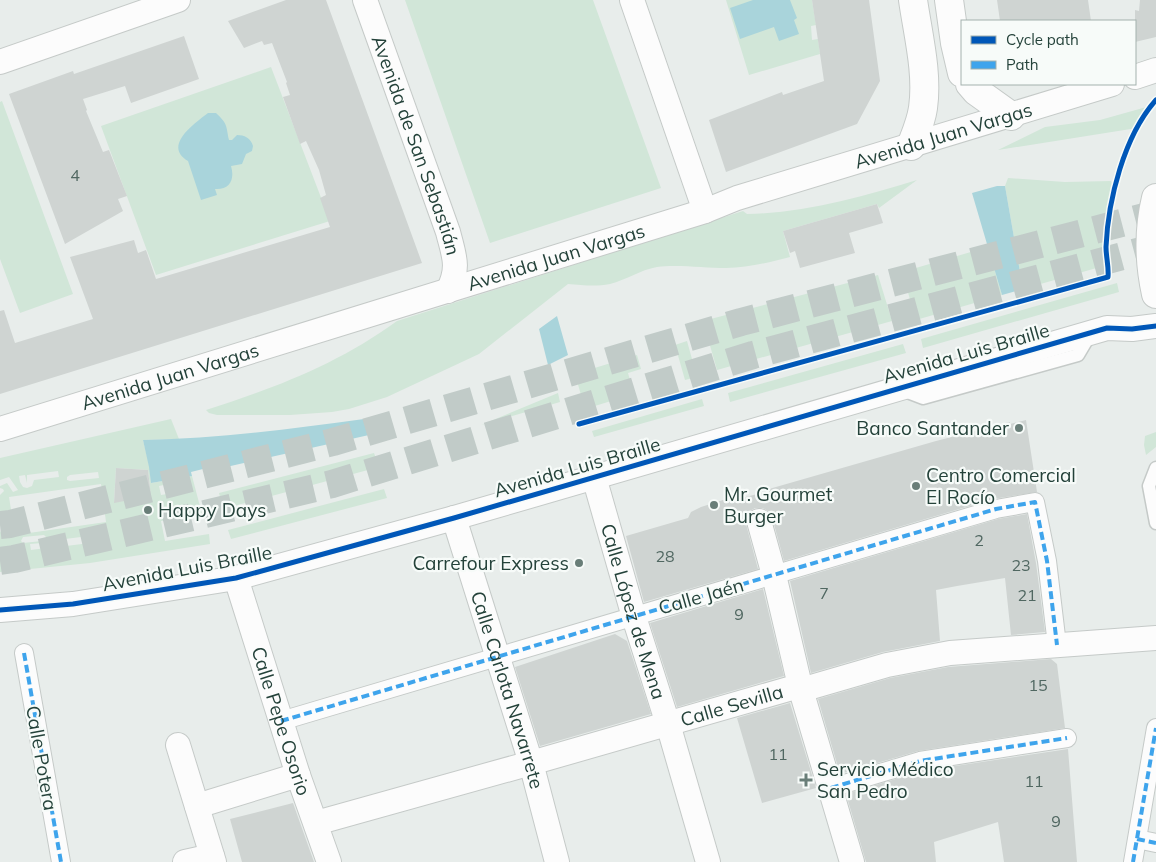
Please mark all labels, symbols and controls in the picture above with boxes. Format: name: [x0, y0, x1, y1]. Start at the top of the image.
legend: [961, 20, 1136, 85]
text: Cycle path: [1006, 30, 1079, 49]
street label: Avenida de San Sebastián: [367, 32, 466, 258]
text: Path: [1006, 55, 1038, 74]
street label: Avenida Juan Vargas: [851, 97, 1035, 174]
house number: 4: [70, 165, 80, 185]
street label: Avenida Juan Vargas: [464, 218, 648, 296]
street label: Avenida Luis Braille: [880, 318, 1052, 388]
street label: Avenida Juan Vargas: [78, 338, 262, 415]
place label: Banco Santander: [856, 416, 1009, 440]
marker: Banco Santander: [1013, 422, 1025, 434]
street label: Avenida Luis Braille: [491, 432, 663, 502]
place label: Centro Comercial El Rocío: [926, 463, 1076, 509]
marker: Centro Comercial El Rocío: [910, 480, 922, 492]
place label: Mr. Gourmet Burger: [724, 482, 833, 528]
place label: Happy Days: [158, 498, 266, 522]
marker: Mr. Gourmet Burger: [708, 499, 720, 511]
marker: Happy Days: [142, 504, 154, 516]
street label: Calle López de Mena: [596, 521, 671, 702]
house number: 2: [974, 530, 984, 550]
street label: Avenida Luis Braille: [100, 540, 274, 596]
house number: 28: [655, 546, 675, 566]
place label: Carrefour Express: [412, 551, 569, 575]
house number: 23: [1011, 555, 1031, 575]
marker: Carrefour Express: [573, 557, 585, 569]
street label: Calle Jaén: [656, 572, 746, 620]
house number: 7: [819, 583, 829, 603]
house number: 21: [1017, 585, 1037, 605]
street label: Calle Carlota Navarrete: [466, 588, 549, 791]
house number: 9: [734, 604, 744, 624]
street label: Calle Pepe Osorio: [246, 644, 316, 799]
house number: 15: [1028, 675, 1048, 695]
street label: Calle Sevilla: [678, 679, 786, 731]
street label: Calle Potera: [21, 704, 63, 812]
house number: 11: [768, 744, 788, 764]
place label: Servicio Médico San Pedro: [817, 757, 954, 803]
house number: 11: [1024, 771, 1044, 791]
marker: Servicio Médico San Pedro: [799, 773, 813, 787]
house number: 9: [1051, 811, 1061, 831]

